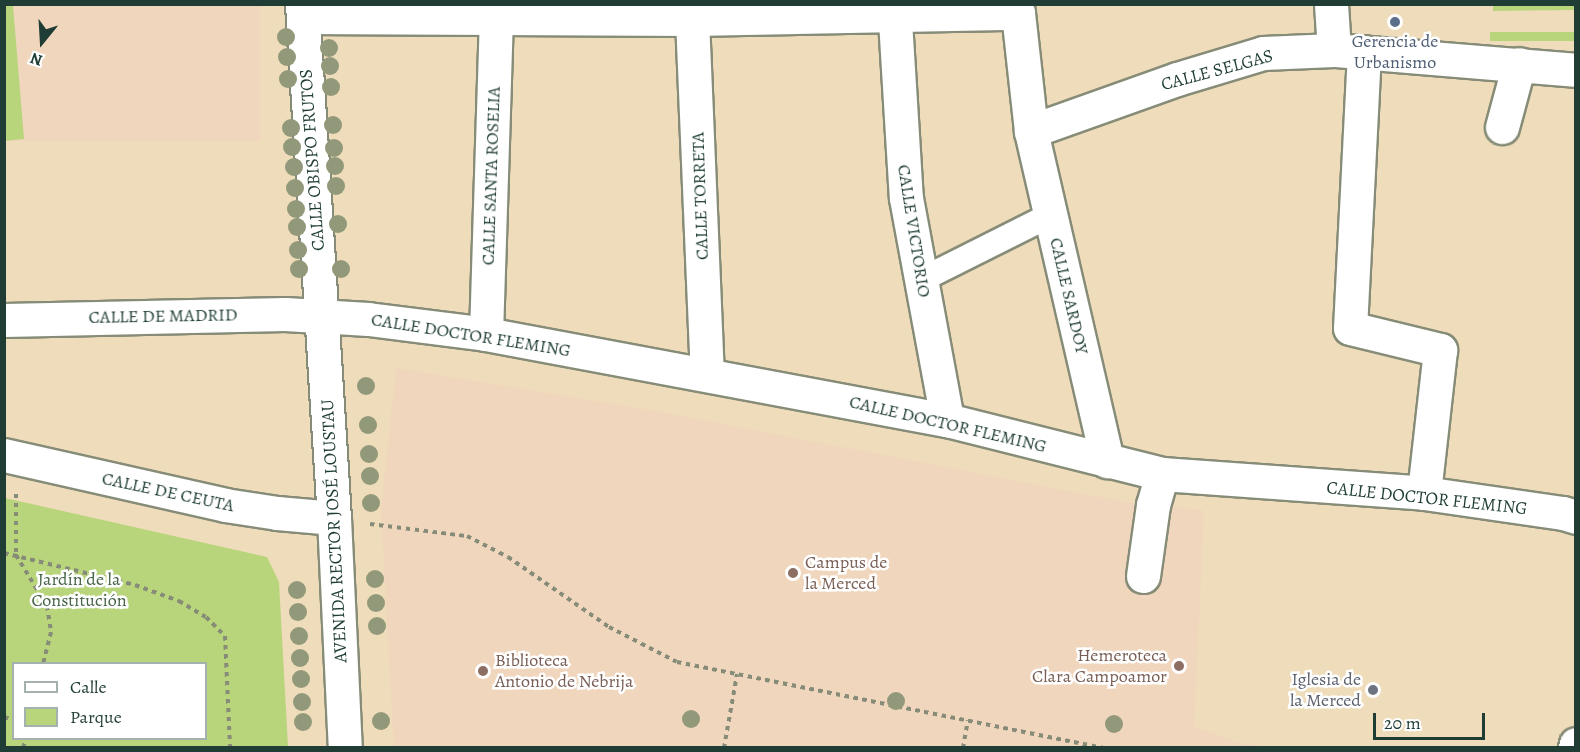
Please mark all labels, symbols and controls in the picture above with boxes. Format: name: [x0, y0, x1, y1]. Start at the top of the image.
north arrow: [12, 12, 72, 72]
marker: Gerencia de Urbanismo: [1388, 15, 1402, 29]
place label: Gerencia de Urbanismo: [1352, 31, 1438, 74]
street label: CALLE SELGAS: [1159, 45, 1275, 95]
text: N: [27, 47, 45, 71]
street label: CALLE OBISPO FRUTOS: [295, 68, 329, 252]
street label: CALLE SANTA ROSELIA: [477, 86, 505, 266]
street label: CALLE TORRETA: [687, 132, 713, 260]
street label: CALLE VICTORIO: [893, 163, 935, 299]
street label: CALLE SARDOY: [1045, 236, 1093, 356]
street label: CALLE DE MADRID: [88, 304, 238, 328]
street label: CALLE DOCTOR FLEMING: [370, 309, 572, 361]
street label: CALLE DOCTOR FLEMING: [847, 391, 1049, 457]
street label: AVENIDA RECTOR JOSÉ LOUSTAU: [316, 399, 352, 663]
street label: CALLE DE CEUTA: [100, 467, 236, 517]
street label: CALLE DOCTOR FLEMING: [1326, 477, 1528, 519]
place label: Campus de la Merced: [805, 552, 887, 594]
marker: Campus de la Merced: [786, 566, 800, 580]
park label: Jardín de la Constitución: [31, 569, 127, 612]
place label: Hemeroteca Clara Campoamor: [1032, 645, 1167, 688]
place label: Biblioteca Antonio de Nebrija: [495, 650, 633, 692]
marker: Hemeroteca Clara Campoamor: [1172, 659, 1186, 673]
legend: [12, 662, 207, 740]
marker: Biblioteca Antonio de Nebrija: [476, 664, 490, 678]
place label: Iglesia de la Merced: [1290, 669, 1361, 712]
text: Calle: [70, 675, 107, 699]
marker: Iglesia de la Merced: [1366, 683, 1380, 697]
scale bar: [1376, 701, 1488, 739]
text: Parque: [70, 705, 122, 729]
text: 20 m: [1384, 711, 1421, 735]

